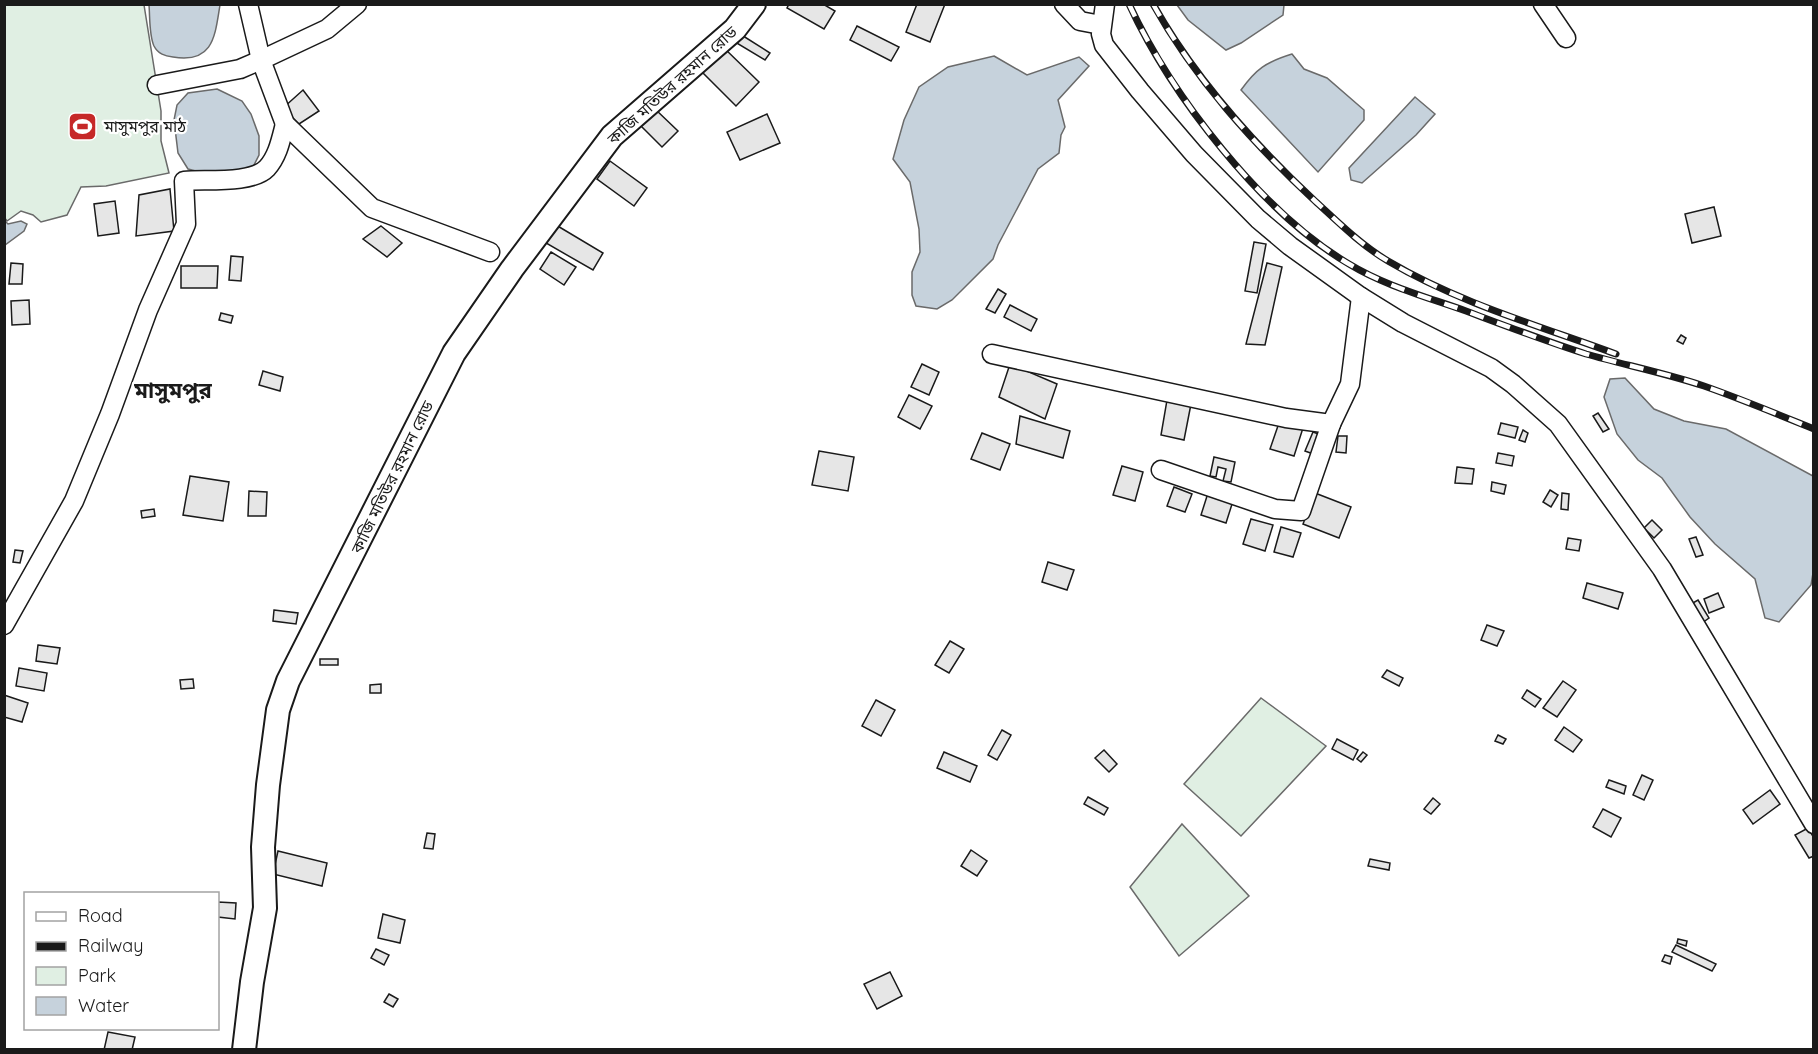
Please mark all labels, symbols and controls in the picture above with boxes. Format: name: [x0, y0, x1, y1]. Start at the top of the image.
street label: কাজি মতিউর রহমান রোড: [602, 21, 741, 149]
sports icon: মাসুমপুর মাঠ: [67, 110, 99, 142]
place label: মাসুমপুর মাঠ: [103, 116, 186, 136]
district label: মাসুমপুর: [133, 376, 212, 404]
street label: কাজি মতিউর রহমান রোড: [346, 397, 438, 557]
legend: [24, 892, 219, 1030]
text: Road: [78, 904, 123, 927]
text: Railway: [78, 934, 144, 957]
text: Park: [78, 964, 116, 987]
text: Water: [78, 994, 129, 1017]

